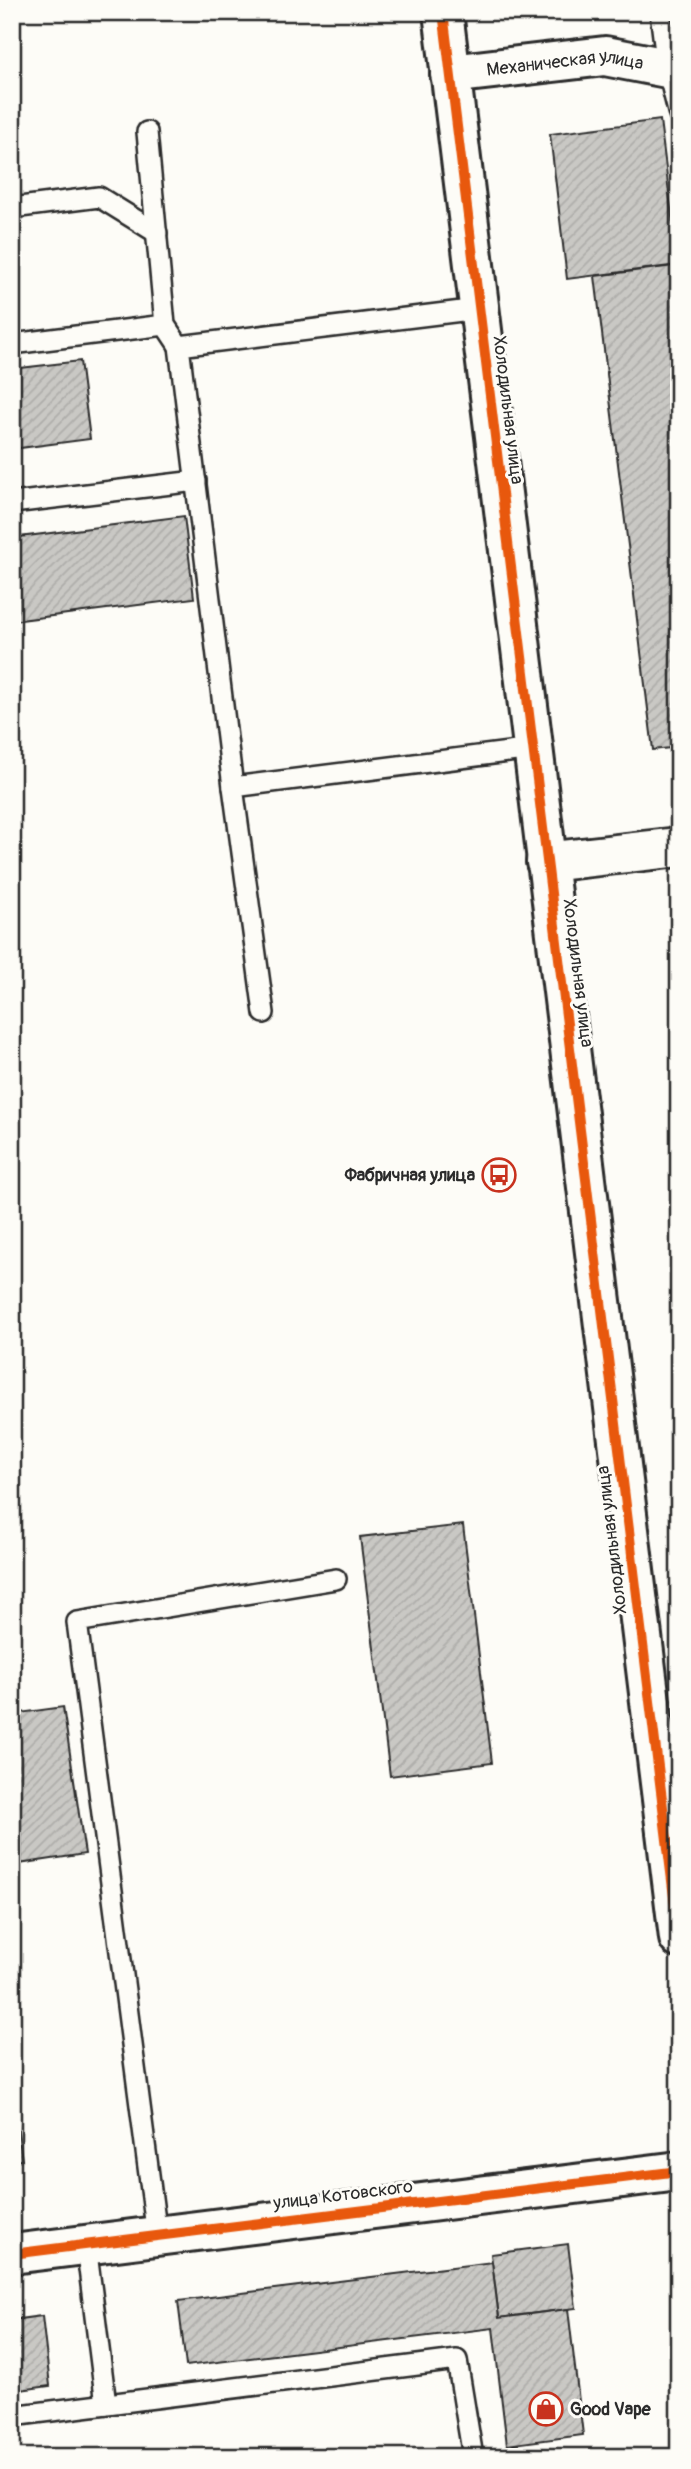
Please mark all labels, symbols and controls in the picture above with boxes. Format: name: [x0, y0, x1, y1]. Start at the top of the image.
street label: Механическая улица: [485, 44, 646, 81]
street label: Холодильная улица: [487, 334, 529, 486]
street label: Холодильная улица: [557, 897, 599, 1049]
bus stop icon: Фабричная улица: [480, 1156, 518, 1194]
place label: Фабричная улица: [344, 1164, 476, 1187]
street label: Холодильная улица: [591, 1464, 633, 1616]
street label: улица Котовского: [271, 2175, 414, 2215]
shop icon: Good Vape: [527, 2390, 565, 2428]
place label: Good Vape: [570, 2398, 652, 2421]

